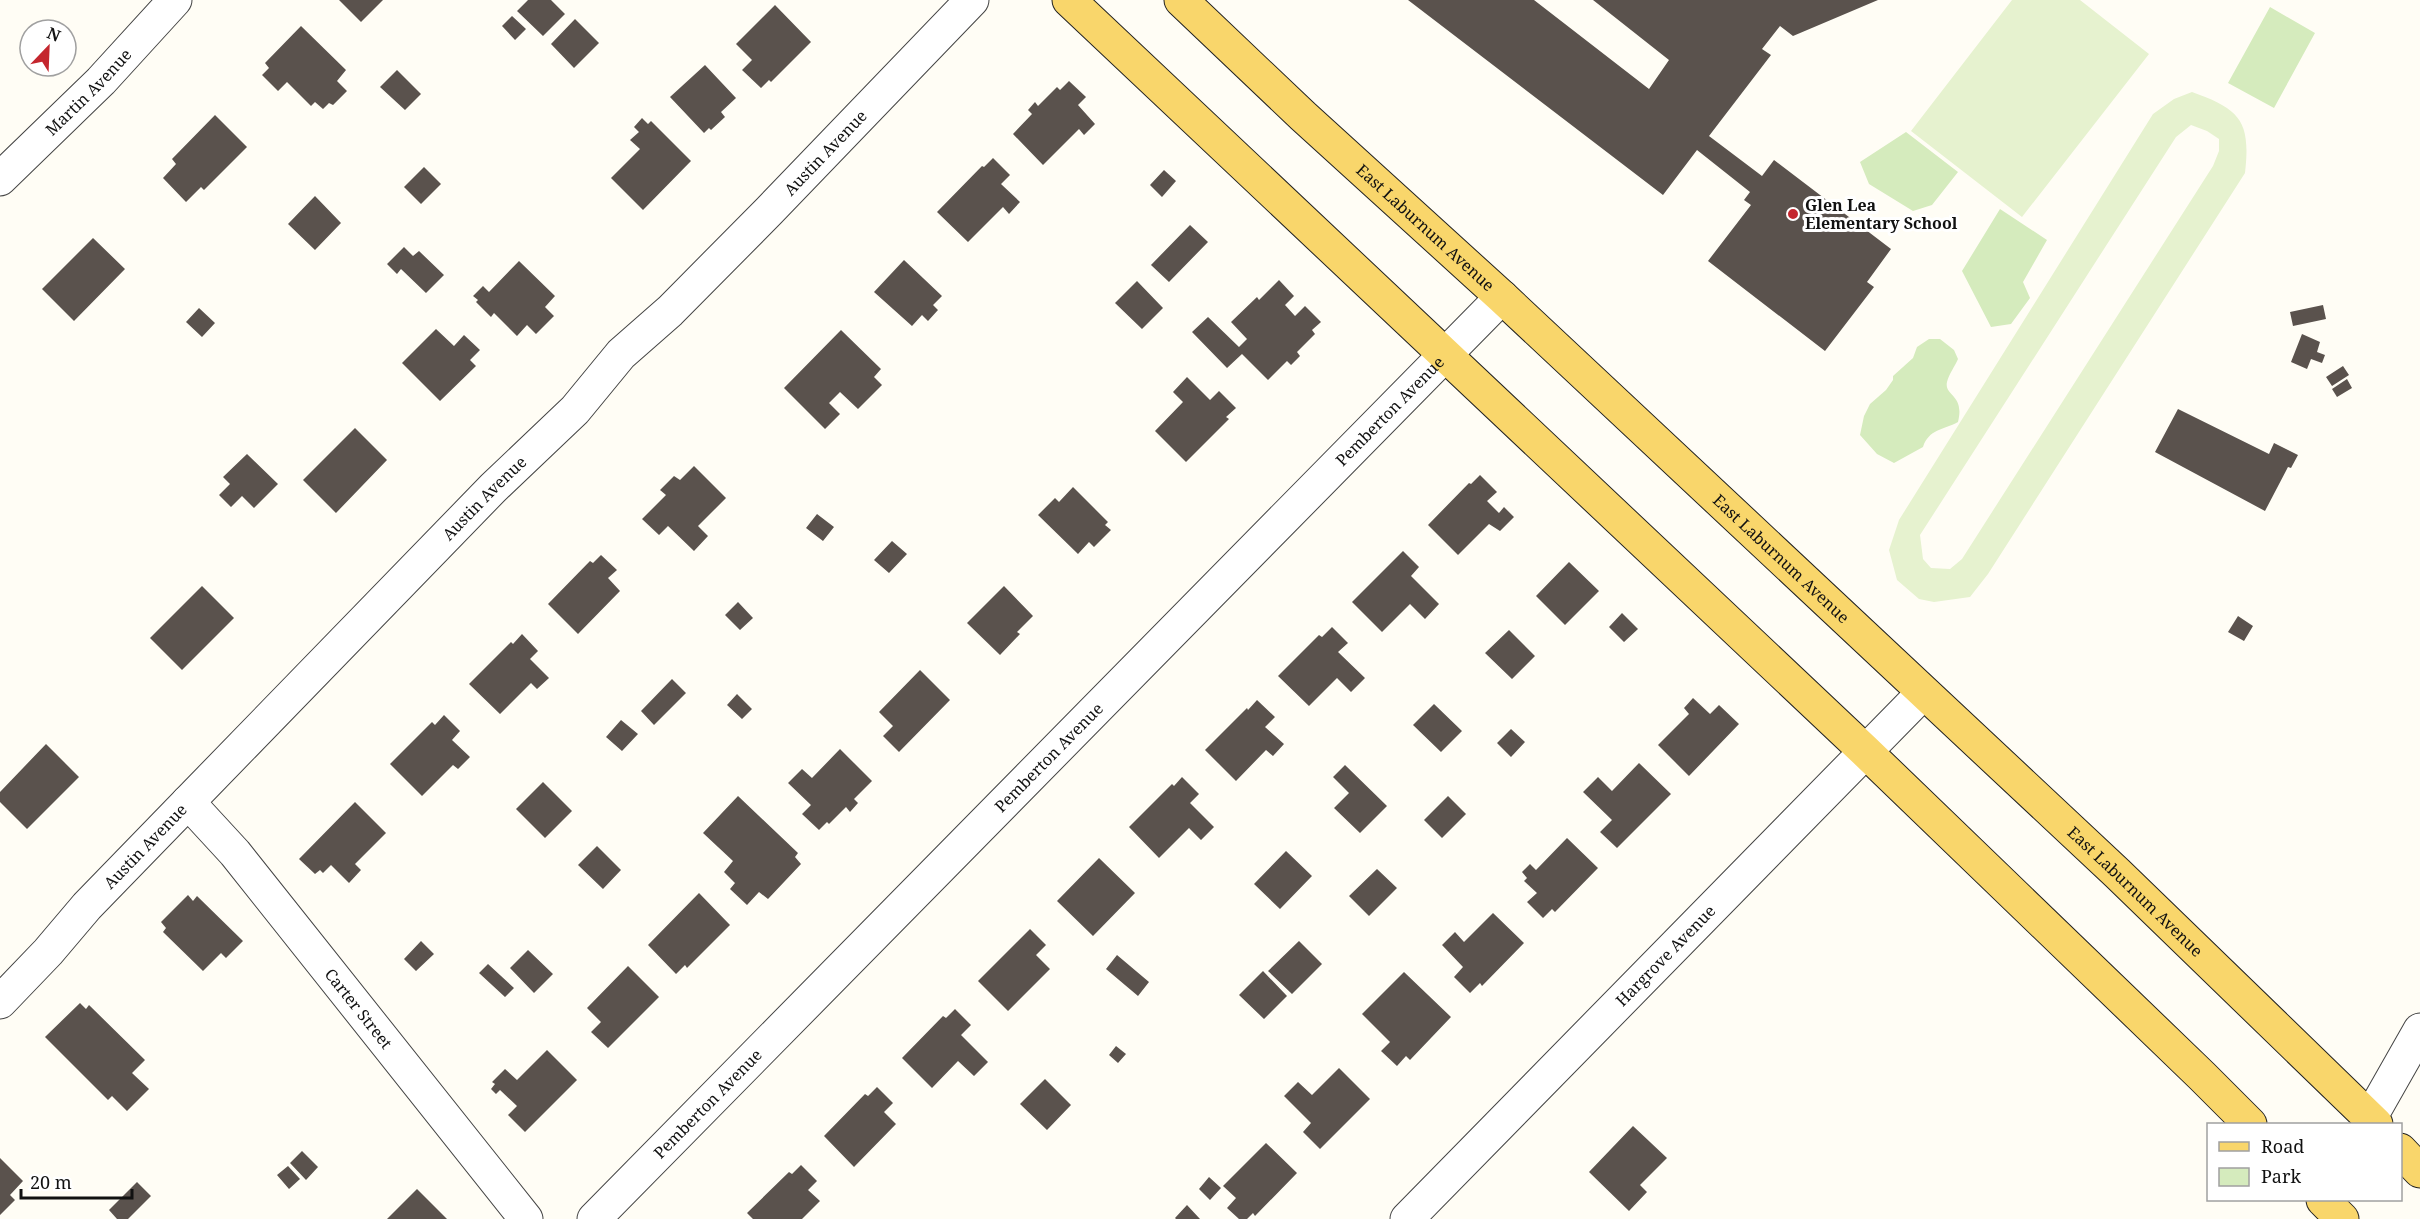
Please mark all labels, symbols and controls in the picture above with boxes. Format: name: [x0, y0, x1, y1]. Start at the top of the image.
north arrow: [18, 18, 78, 78]
text: N: [44, 22, 64, 47]
street label: Martin Avenue: [40, 44, 136, 140]
street label: Austin Avenue: [779, 105, 872, 200]
street label: East Laburnum Avenue: [1352, 159, 1499, 296]
place label: Glen Lea Elementary School: [1805, 194, 1958, 234]
marker: Glen Lea Elementary School: [1786, 207, 1800, 221]
street label: Pemberton Avenue: [1331, 351, 1449, 471]
street label: Austin Avenue: [437, 451, 531, 545]
street label: East Laburnum Avenue: [1708, 489, 1854, 628]
street label: Pemberton Avenue: [990, 698, 1108, 817]
street label: Austin Avenue: [99, 799, 192, 894]
street label: East Laburnum Avenue: [2063, 821, 2208, 962]
street label: Hargrove Avenue: [1611, 900, 1720, 1011]
street label: Carter Street: [320, 964, 398, 1054]
street label: Pemberton Avenue: [649, 1044, 767, 1163]
legend: [2207, 1123, 2402, 1201]
text: Road: [2261, 1134, 2304, 1158]
scale bar: [21, 1162, 132, 1200]
text: Park: [2261, 1164, 2301, 1188]
text: 20 m: [30, 1170, 72, 1194]

